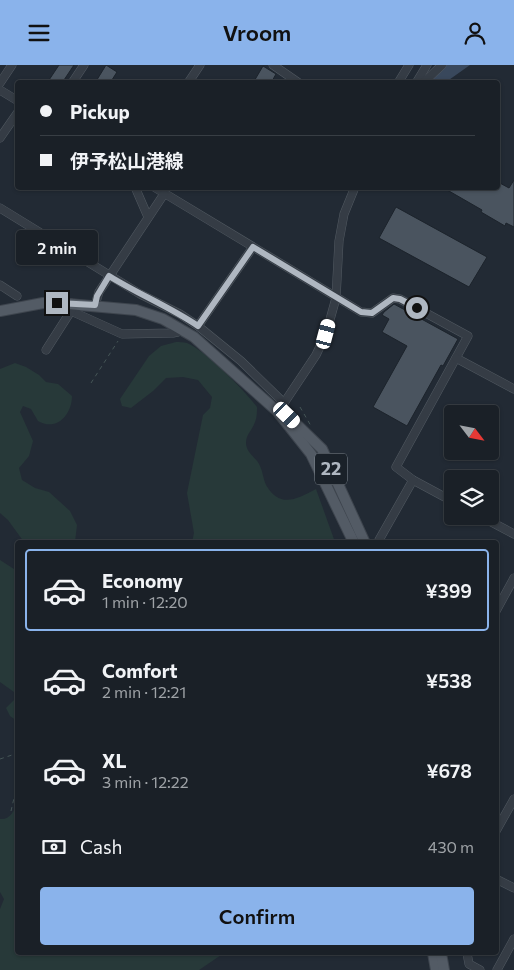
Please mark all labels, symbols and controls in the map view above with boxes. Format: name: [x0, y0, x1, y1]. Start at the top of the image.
icon: menu: [25, 19, 53, 47]
text: Vroom: [223, 19, 291, 46]
icon: person: [461, 19, 489, 47]
text: Pickup: [70, 100, 130, 123]
text: 伊予松山港線: [70, 149, 184, 172]
callout: 2 min: [16, 231, 98, 265]
text: 2 min: [37, 238, 77, 257]
route end: [46, 292, 68, 314]
route start: [406, 297, 428, 319]
car: [314, 318, 337, 350]
car: [270, 399, 303, 431]
north arrow: [444, 405, 499, 460]
map controls: [444, 405, 499, 525]
road number: 22: [315, 453, 347, 484]
button: layers: [444, 470, 499, 525]
icon: car: [42, 568, 87, 613]
text: Economy: [102, 569, 183, 592]
text: ¥399: [426, 579, 472, 602]
text: 1 min · 12:20: [102, 592, 188, 611]
icon: car: [42, 658, 87, 703]
text: Comfort: [102, 659, 178, 682]
text: ¥538: [426, 669, 472, 692]
text: 2 min · 12:21: [102, 682, 186, 701]
icon: car: [42, 748, 87, 793]
text: XL: [102, 749, 127, 772]
text: ¥678: [427, 759, 472, 782]
text: 3 min · 12:22: [102, 772, 189, 791]
icon: cash: [40, 833, 68, 861]
text: Cash: [80, 835, 122, 858]
text: 430 m: [428, 837, 474, 856]
button: Confirm: [40, 887, 474, 945]

